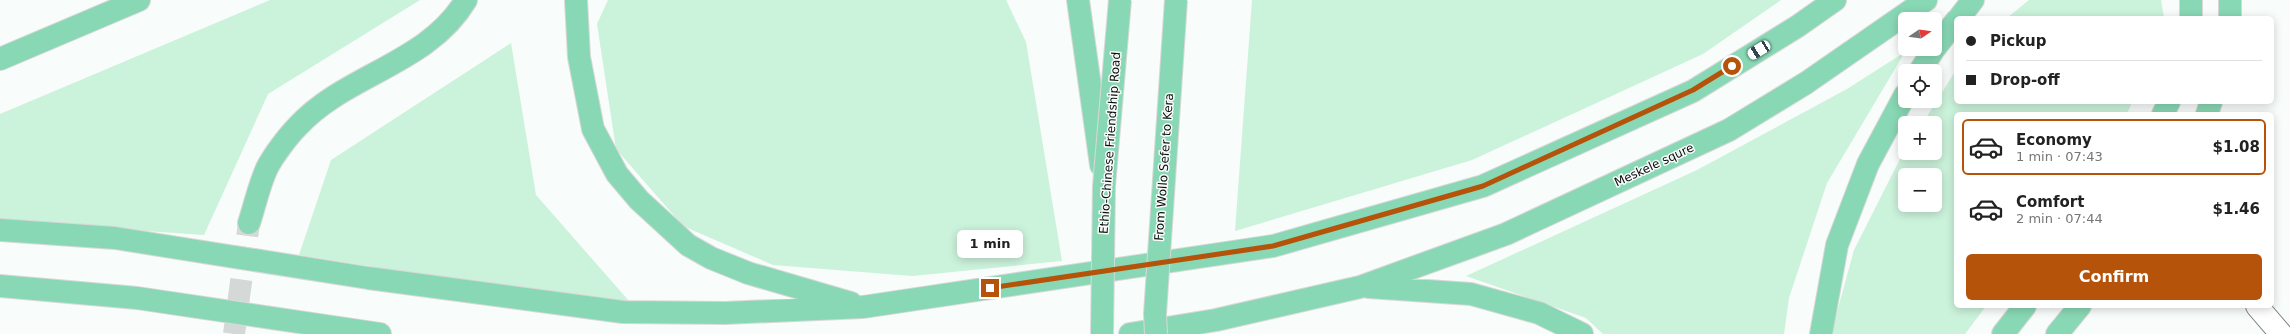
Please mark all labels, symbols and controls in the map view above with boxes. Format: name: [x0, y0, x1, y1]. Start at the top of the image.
north arrow: [1898, 12, 1942, 56]
map controls: [1898, 12, 1942, 212]
text: Pickup: [1990, 32, 2046, 50]
car: [1746, 39, 1772, 61]
street label: Ethio-Chinese Friendship Road: [1097, 51, 1123, 235]
route start: [1723, 57, 1741, 75]
button: locate: [1898, 64, 1942, 108]
text: Drop-off: [1990, 71, 2060, 89]
street label: From Wollo Sefer to Kera: [1152, 93, 1176, 241]
button: +: [1898, 116, 1942, 160]
icon: car: [1968, 129, 2004, 165]
text: Economy: [2016, 131, 2092, 149]
text: $1.08: [2213, 138, 2260, 156]
street label: Meskele squre: [1612, 140, 1696, 190]
text: 1 min · 07:43: [2016, 149, 2103, 164]
button: −: [1898, 168, 1942, 212]
icon: car: [1968, 191, 2004, 227]
text: Comfort: [2016, 193, 2084, 211]
text: $1.46: [2213, 200, 2260, 218]
text: 2 min · 07:44: [2016, 211, 2103, 226]
callout: 1 min: [957, 230, 1023, 258]
text: 1 min: [970, 236, 1010, 251]
button: Confirm: [1966, 254, 2262, 300]
route end: [981, 279, 999, 297]

